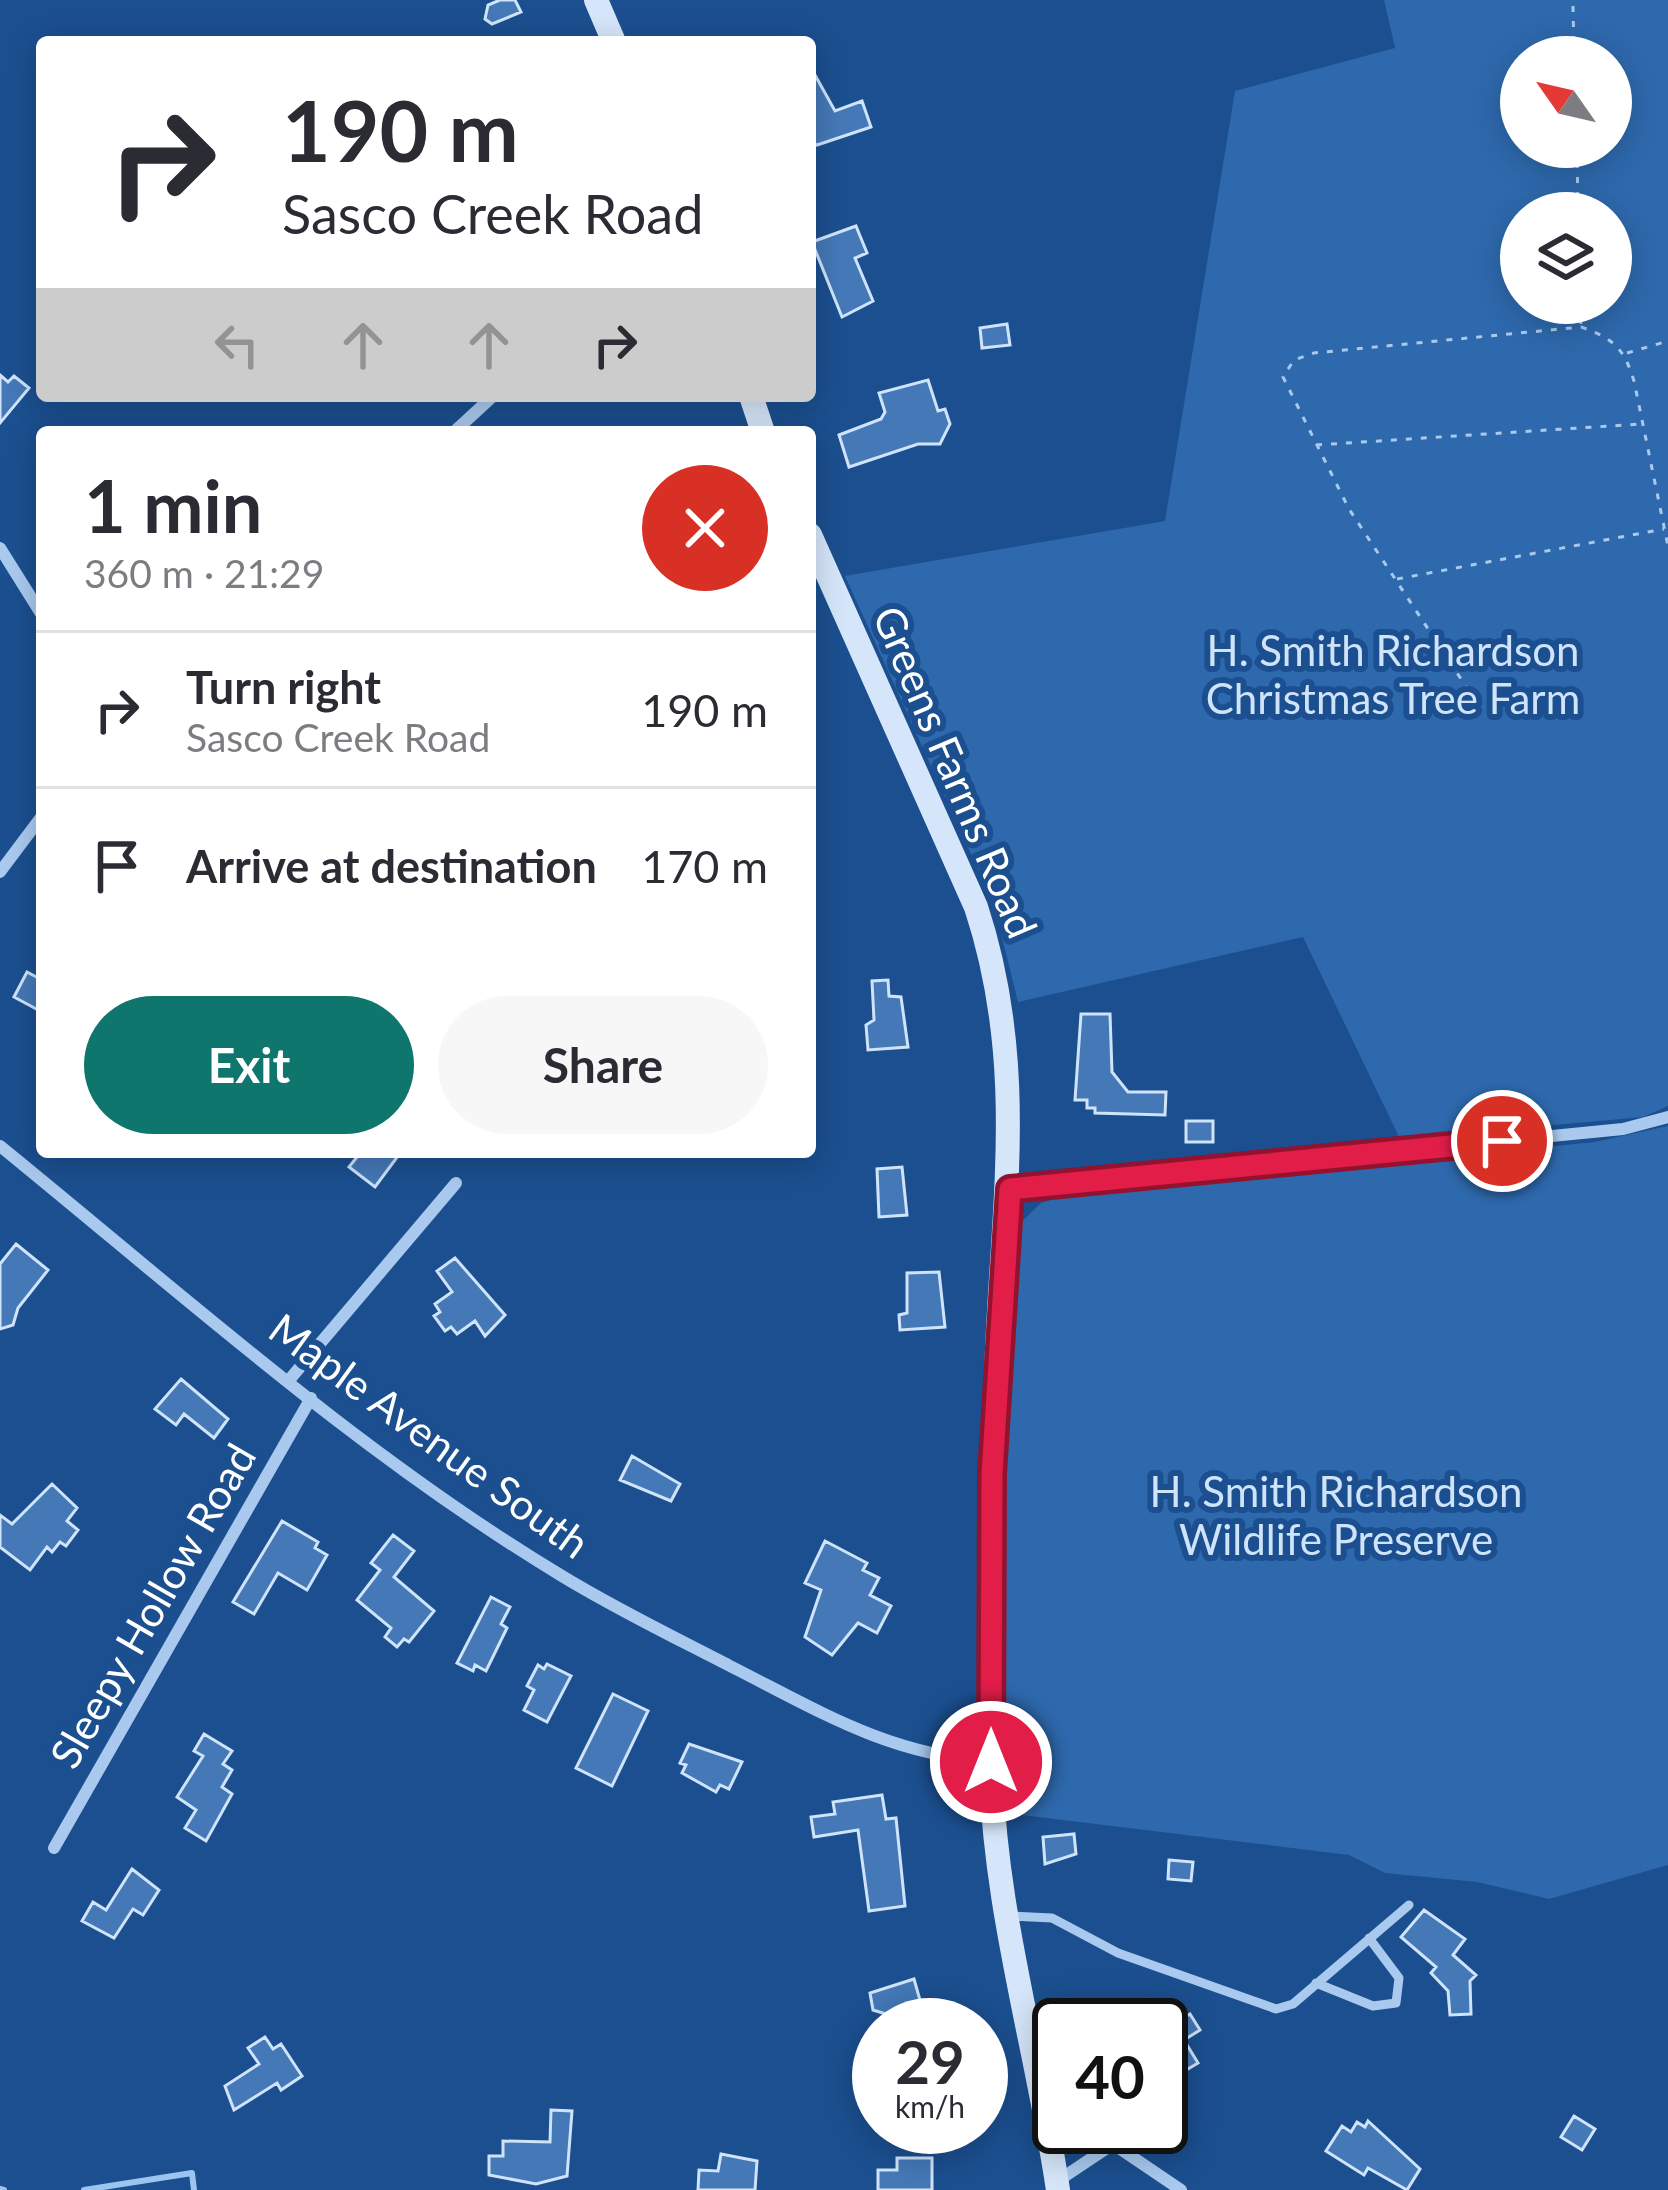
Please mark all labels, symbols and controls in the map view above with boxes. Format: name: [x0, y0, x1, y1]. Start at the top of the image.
north arrow: [1500, 36, 1632, 168]
map controls: [1500, 36, 1632, 324]
text: 190 m: [282, 79, 519, 180]
icon: right: [84, 84, 240, 240]
text: Sasco Creek Road: [282, 181, 703, 246]
button: layers: [1500, 192, 1632, 324]
icon: left: [204, 312, 270, 378]
icon: ahead: [330, 312, 396, 378]
icon: ahead: [456, 312, 522, 378]
icon: right: [582, 312, 648, 378]
text: 1 min: [84, 462, 262, 548]
button: close: [642, 465, 768, 591]
text: 360 m · 21:29: [84, 550, 324, 596]
street label: Greens Farms Road: [864, 598, 1048, 945]
park label: H. Smith Richardson Christmas Tree Farm: [1206, 625, 1580, 723]
text: Turn right: [186, 660, 381, 714]
icon: right: [84, 677, 150, 743]
text: 190 m: [641, 683, 768, 737]
text: Sasco Creek Road: [186, 714, 490, 760]
icon: arrive: [84, 833, 150, 899]
text: Arrive at destination: [186, 839, 597, 893]
text: 170 m: [641, 839, 768, 893]
button: Exit: [84, 996, 414, 1134]
button: Share: [438, 996, 768, 1134]
pin: [1451, 1090, 1553, 1192]
icon: arrive: [1469, 1108, 1535, 1174]
street label: Maple Avenue South: [260, 1303, 599, 1568]
street label: Sleepy Hollow Road: [39, 1435, 265, 1776]
park label: H. Smith Richardson Wildlife Preserve: [1150, 1466, 1522, 1564]
position arrow: [928, 1699, 1054, 1825]
speed limit sign: 40: [1032, 1998, 1188, 2154]
text: 29: [895, 2025, 965, 2097]
text: km/h: [895, 2088, 965, 2124]

